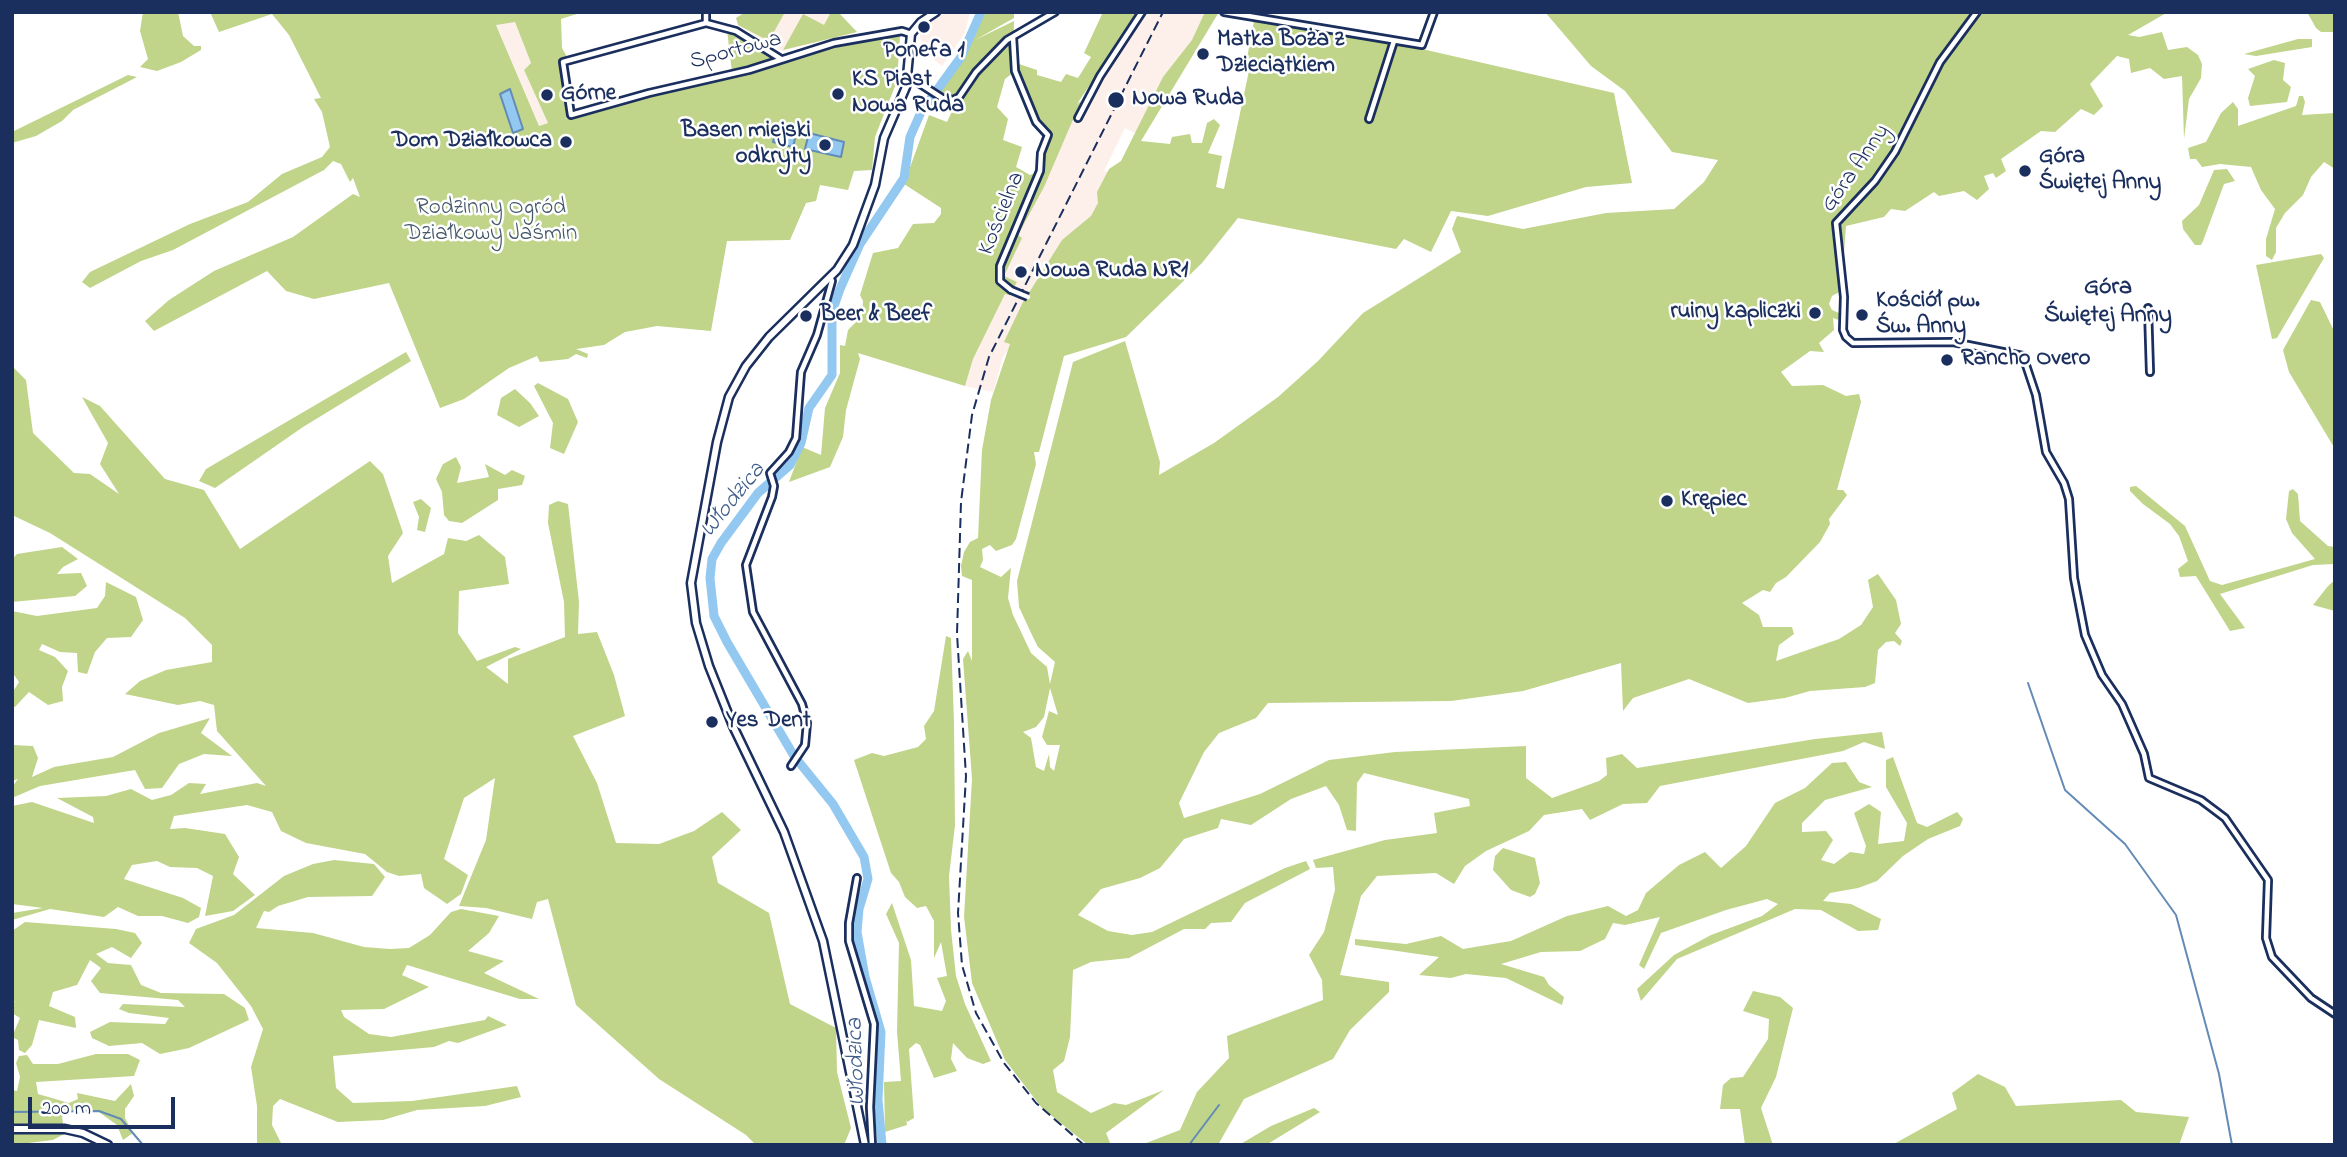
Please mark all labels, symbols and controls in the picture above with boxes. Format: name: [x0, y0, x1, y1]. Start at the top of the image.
marker: Ponefa 1: [916, 19, 932, 35]
street label: Sportowa: [687, 27, 785, 77]
place label: Matka Boża z Dzieciątkiem: [1217, 27, 1344, 81]
place label: Ponefa 1: [883, 38, 965, 66]
marker: Matka Boża z Dzieciątkiem: [1195, 46, 1211, 62]
place label: KS Piast Nowa Ruda: [852, 67, 964, 121]
place label: Górne: [561, 81, 616, 109]
marker: KS Piast Nowa Ruda: [830, 86, 846, 102]
place label: Nowa Ruda: [1132, 86, 1244, 114]
marker: Górne: [539, 87, 555, 103]
marker: Nowa Ruda: [1106, 90, 1126, 110]
place label: Basen miejski odkryty: [681, 118, 811, 172]
street label: Góra Anny: [1817, 120, 1897, 218]
place label: Dom Działkowca: [392, 128, 552, 156]
marker: Dom Działkowca: [558, 134, 574, 150]
marker: Basen miejski odkryty: [817, 137, 833, 153]
place label: Góra Świętej Anny: [2039, 144, 2161, 198]
marker: Góra Świętej Anny: [2017, 163, 2033, 179]
street label: Kościelna: [974, 168, 1032, 260]
park label: Rodzinny Ogród Działkowy Jaśmin: [405, 195, 577, 249]
place label: Nowa Ruda NR1: [1035, 258, 1188, 286]
marker: Nowa Ruda NR1: [1013, 264, 1029, 280]
district label: Góra Świętej Anny: [2044, 275, 2172, 331]
place label: Kościół pw. Św. Anny: [1876, 288, 1980, 342]
place label: ruiny kapliczki: [1670, 299, 1801, 327]
place label: Beer & Beef: [820, 302, 932, 330]
marker: ruiny kapliczki: [1807, 305, 1823, 321]
marker: Kościół pw. Św. Anny: [1854, 307, 1870, 323]
marker: Beer & Beef: [798, 308, 814, 324]
place label: Rancho Overo: [1961, 346, 2090, 374]
marker: Rancho Overo: [1939, 352, 1955, 368]
water label: Włodzica: [695, 458, 773, 544]
place label: Krępiec: [1681, 487, 1747, 515]
marker: Krępiec: [1659, 493, 1675, 509]
place label: Yes Dent: [726, 708, 811, 736]
marker: Yes Dent: [704, 714, 720, 730]
water label: Włodzica: [842, 1018, 874, 1106]
scale bar: [32, 1084, 178, 1128]
text: 200 m: [41, 1094, 91, 1124]

